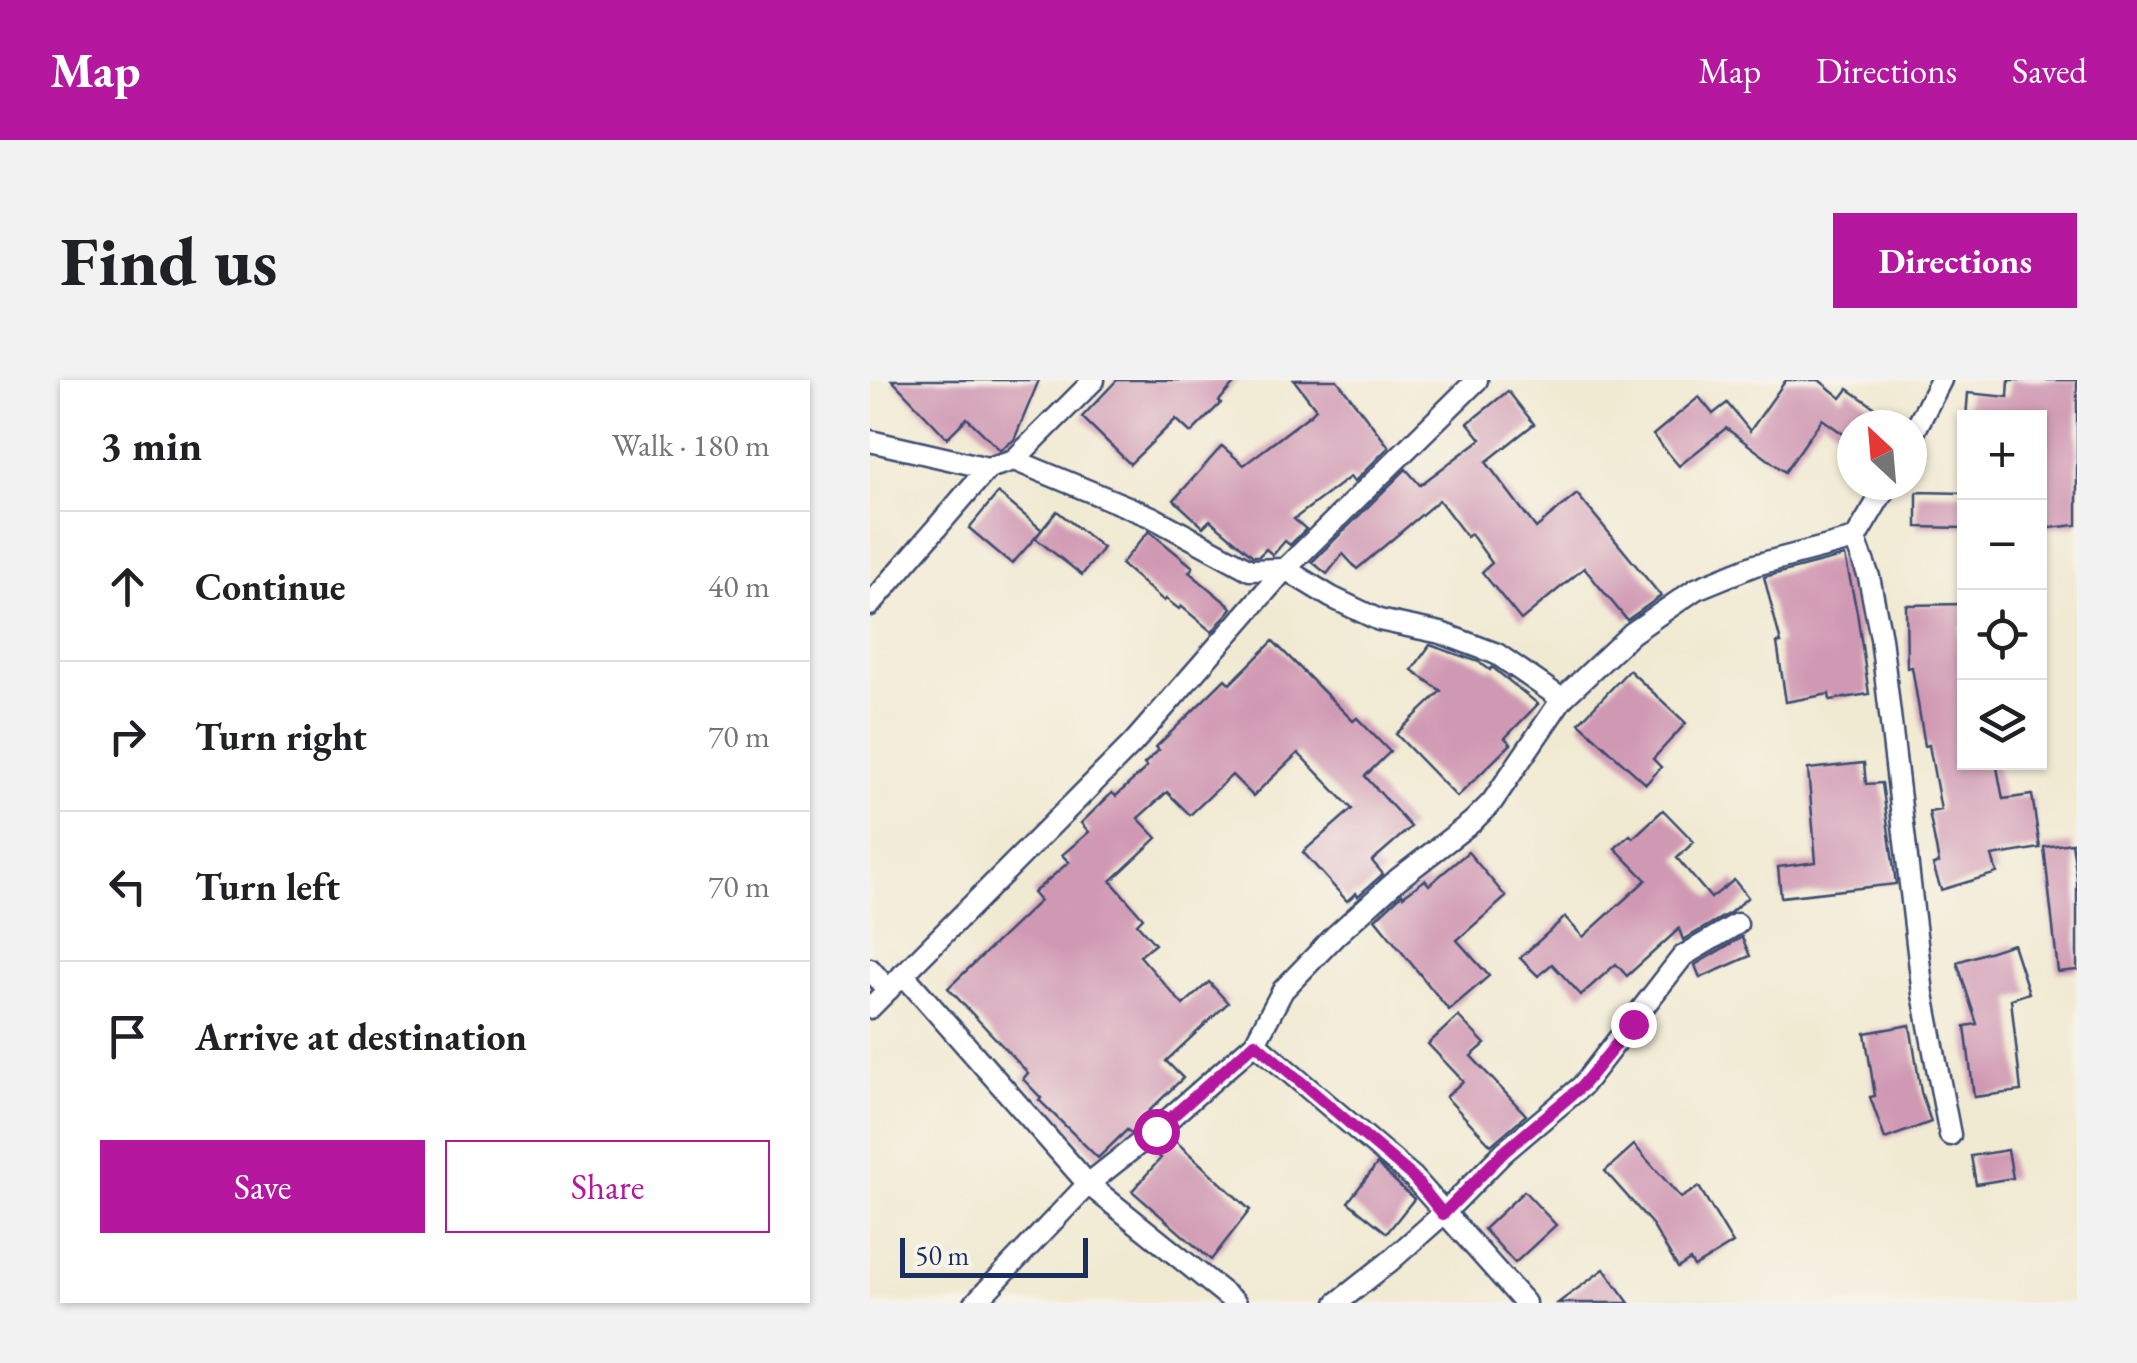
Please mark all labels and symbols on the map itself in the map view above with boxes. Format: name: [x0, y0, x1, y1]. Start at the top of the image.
north arrow: [1837, 410, 1927, 500]
route end: [1611, 1002, 1657, 1048]
route start: [1134, 1109, 1180, 1155]
scale bar: [900, 1233, 1088, 1278]

